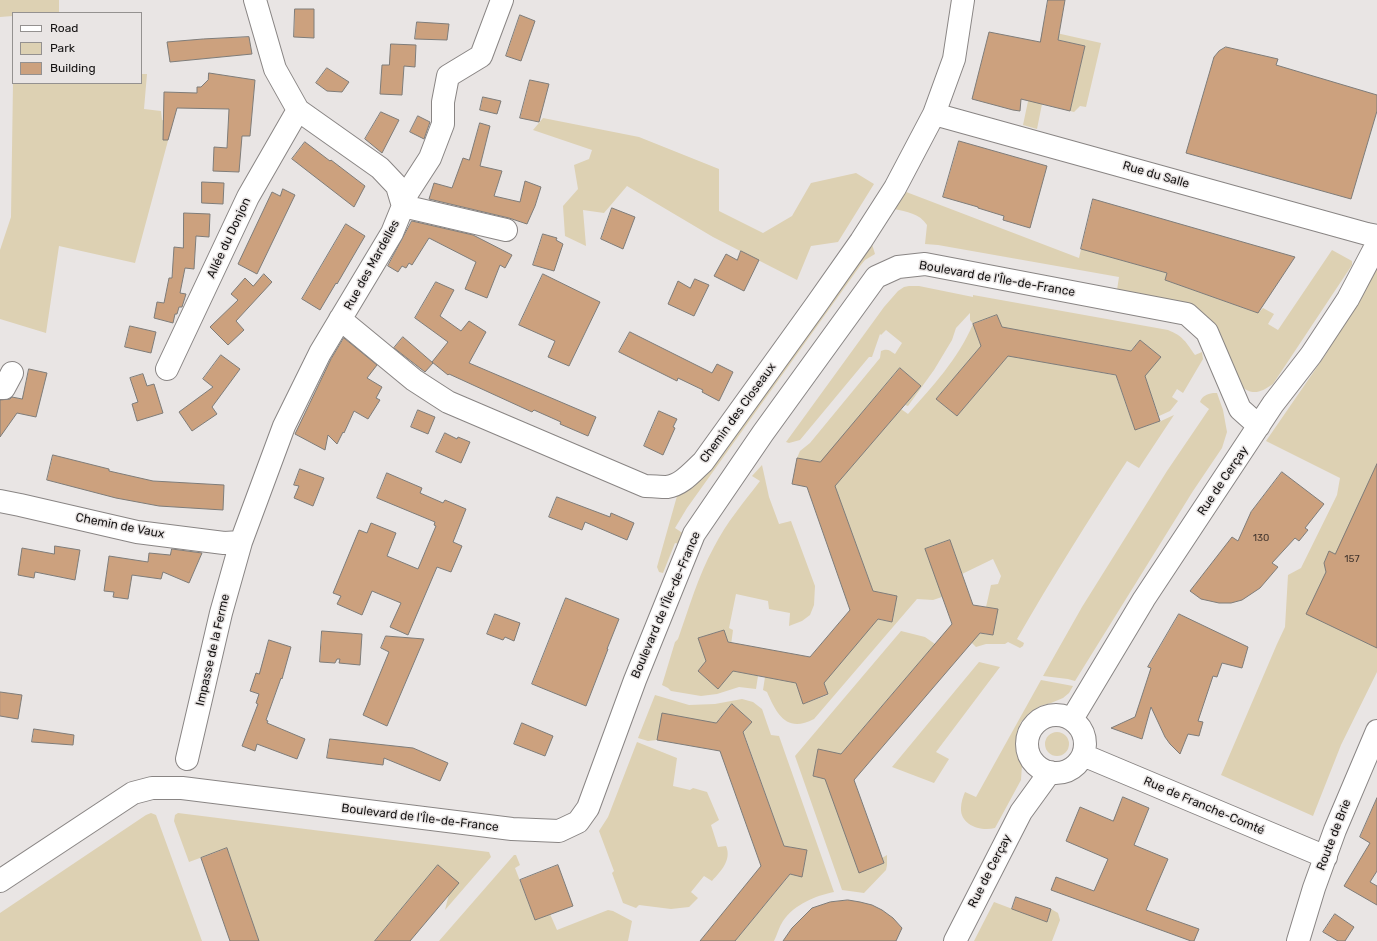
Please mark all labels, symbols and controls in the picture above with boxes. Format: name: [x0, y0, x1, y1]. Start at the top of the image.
legend: [12, 12, 142, 84]
text: Road: [50, 21, 78, 35]
text: Park: [50, 41, 75, 55]
text: Building: [50, 61, 96, 75]
street label: Rue du Salle: [1121, 159, 1191, 191]
street label: Allée du Donjon: [204, 195, 254, 281]
street label: Rue des Mardelles: [341, 217, 403, 313]
street label: Boulevard de l'Île-de-France: [918, 258, 1076, 300]
street label: Chemin des Closeaux: [697, 360, 779, 466]
street label: Rue de Cerçay: [1195, 444, 1251, 518]
street label: Chemin de Vaux: [74, 510, 166, 542]
street label: Boulevard de l'Île-de-France: [628, 529, 704, 681]
house number: 130: [1253, 532, 1269, 544]
house number: 157: [1344, 553, 1360, 565]
street label: Impasse de la Ferme: [193, 593, 233, 707]
street label: Rue de Franche-Comté: [1141, 774, 1267, 838]
street label: Route de Brie: [1314, 797, 1354, 873]
street label: Boulevard de l'Île-de-France: [341, 801, 499, 835]
street label: Rue de Cerçay: [965, 832, 1015, 910]

